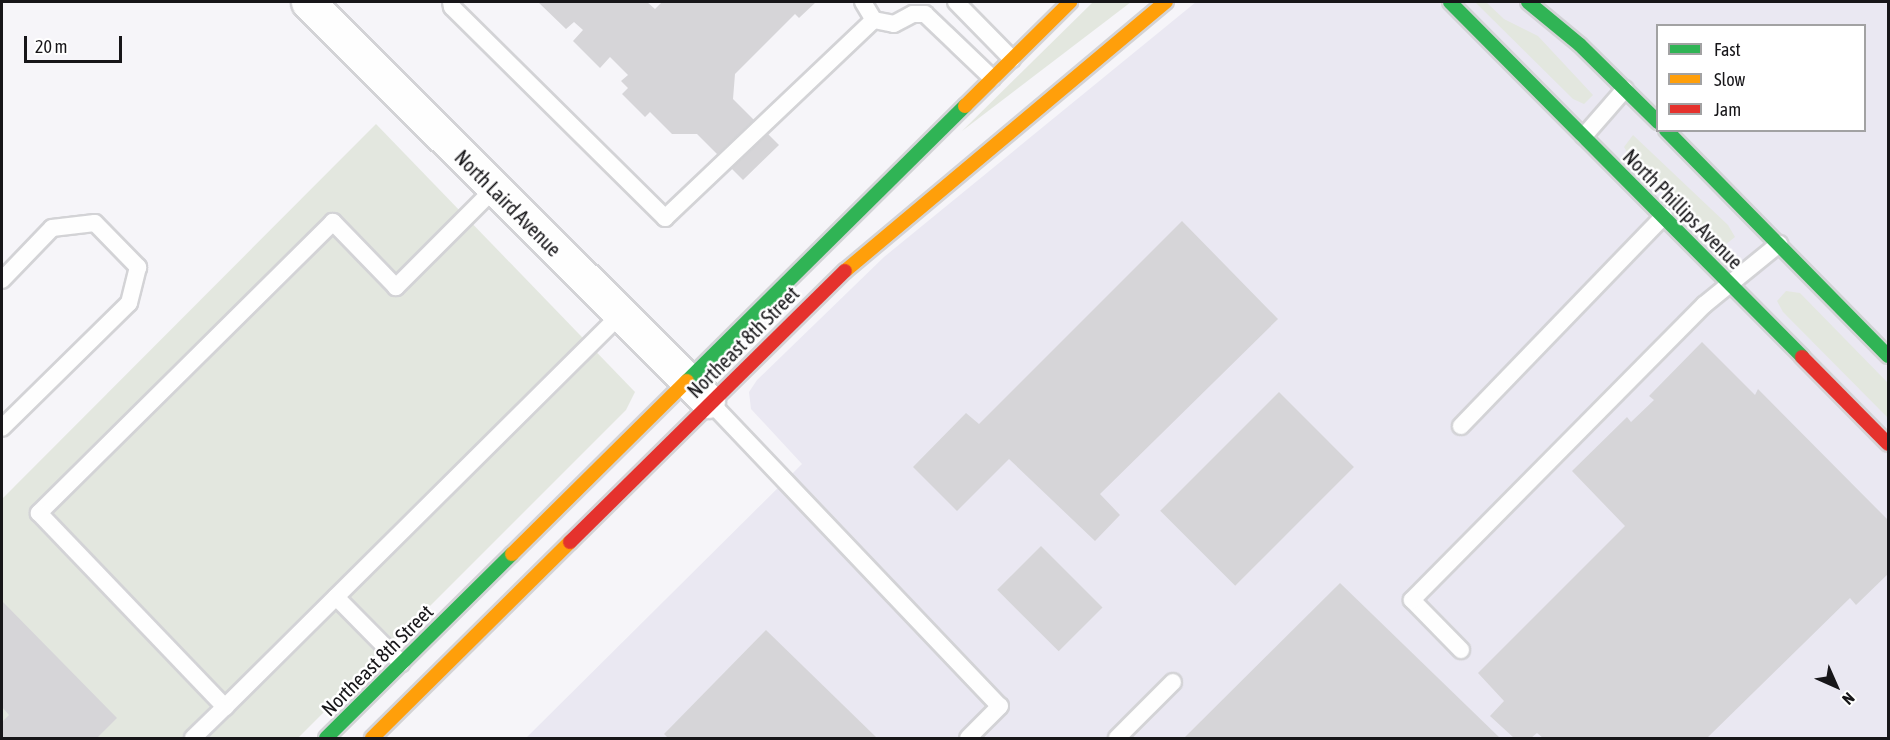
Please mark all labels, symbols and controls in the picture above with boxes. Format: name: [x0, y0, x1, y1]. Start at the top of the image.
scale bar: [27, 24, 124, 62]
legend: [1656, 24, 1866, 132]
text: 20 m: [35, 36, 67, 57]
text: Fast: [1714, 39, 1741, 60]
text: Slow: [1714, 69, 1745, 90]
text: Jam: [1714, 99, 1741, 120]
street label: North Phillips Avenue: [1618, 144, 1748, 274]
street label: North Laird Avenue: [450, 145, 566, 261]
street label: Northeast 8th Street: [682, 281, 804, 403]
street label: Northeast 8th Street: [316, 599, 438, 721]
north arrow: [1806, 656, 1866, 716]
text: N: [1839, 689, 1858, 708]

